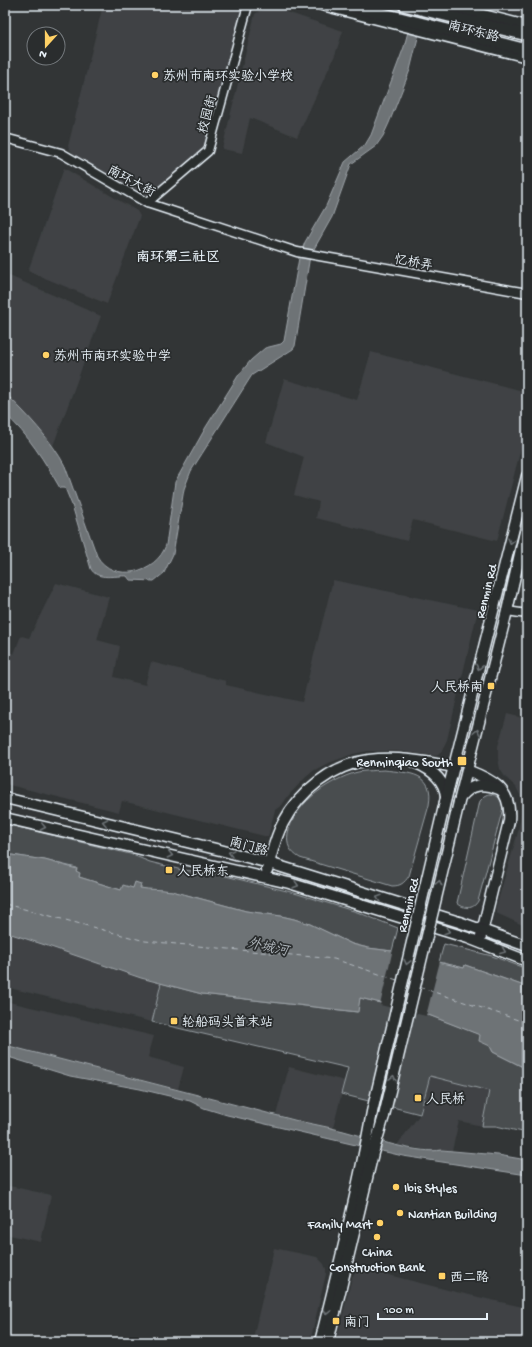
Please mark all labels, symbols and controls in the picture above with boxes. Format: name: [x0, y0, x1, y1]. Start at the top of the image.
street label: 南环东路: [446, 18, 501, 46]
north arrow: [26, 26, 66, 66]
text: N: [38, 47, 49, 60]
place label: 苏州市南环实验小学校: [163, 68, 293, 85]
marker: 苏州市南环实验小学校: [150, 70, 160, 80]
street label: 校园街: [195, 94, 221, 135]
street label: 南环大街: [104, 162, 158, 201]
district label: 南环第三社区: [136, 250, 220, 267]
street label: 忆桥弄: [393, 252, 434, 274]
place label: 苏州市南环实验中学: [54, 348, 171, 365]
marker: 苏州市南环实验中学: [41, 350, 51, 360]
one-way arrow: [507, 537, 516, 544]
street label: Renmin Rd: [473, 562, 502, 620]
one-way arrow: [476, 664, 484, 671]
place label: 人民桥南: [431, 680, 483, 696]
marker: 人民桥南: [486, 681, 496, 691]
one-way arrow: [472, 729, 480, 735]
marker: Renminqiao South: [456, 755, 468, 767]
place label: Renminqiao South: [356, 756, 453, 771]
one-way arrow: [102, 818, 109, 827]
one-way arrow: [40, 822, 46, 830]
street label: 南门路: [228, 834, 269, 860]
one-way arrow: [228, 849, 235, 858]
one-way arrow: [167, 851, 173, 859]
place label: 人民桥东: [177, 864, 229, 880]
marker: 人民桥东: [164, 865, 174, 875]
street label: Renmin Rd: [395, 876, 424, 934]
one-way arrow: [435, 880, 443, 887]
one-way arrow: [292, 881, 299, 889]
one-way arrow: [376, 894, 383, 902]
one-way arrow: [444, 926, 451, 935]
water label: 外城河: [245, 935, 292, 962]
one-way arrow: [500, 947, 507, 955]
one-way arrow: [403, 958, 412, 965]
place label: 轮船码头首末站: [182, 1015, 273, 1031]
marker: 轮船码头首末站: [169, 1016, 179, 1026]
one-way arrow: [389, 1075, 397, 1081]
place label: 人民桥: [426, 1092, 465, 1108]
marker: 人民桥: [413, 1093, 423, 1103]
marker: Ibis Styles: [391, 1182, 401, 1192]
place label: Ibis Styles: [404, 1182, 458, 1197]
marker: Nantian Building: [395, 1208, 405, 1218]
place label: Nantian Building: [408, 1208, 497, 1223]
place label: Family Mart: [307, 1218, 374, 1233]
marker: Family Mart: [375, 1218, 385, 1228]
marker: China Construction Bank: [372, 1232, 382, 1242]
place label: China Construction Bank: [329, 1246, 426, 1276]
place label: 西二路: [450, 1270, 489, 1286]
marker: 西二路: [437, 1271, 447, 1281]
scale bar: [378, 1295, 487, 1321]
text: 100 m: [383, 1304, 414, 1318]
one-way arrow: [324, 1309, 332, 1315]
place label: 南门: [344, 1315, 370, 1331]
marker: 南门: [331, 1316, 341, 1326]

